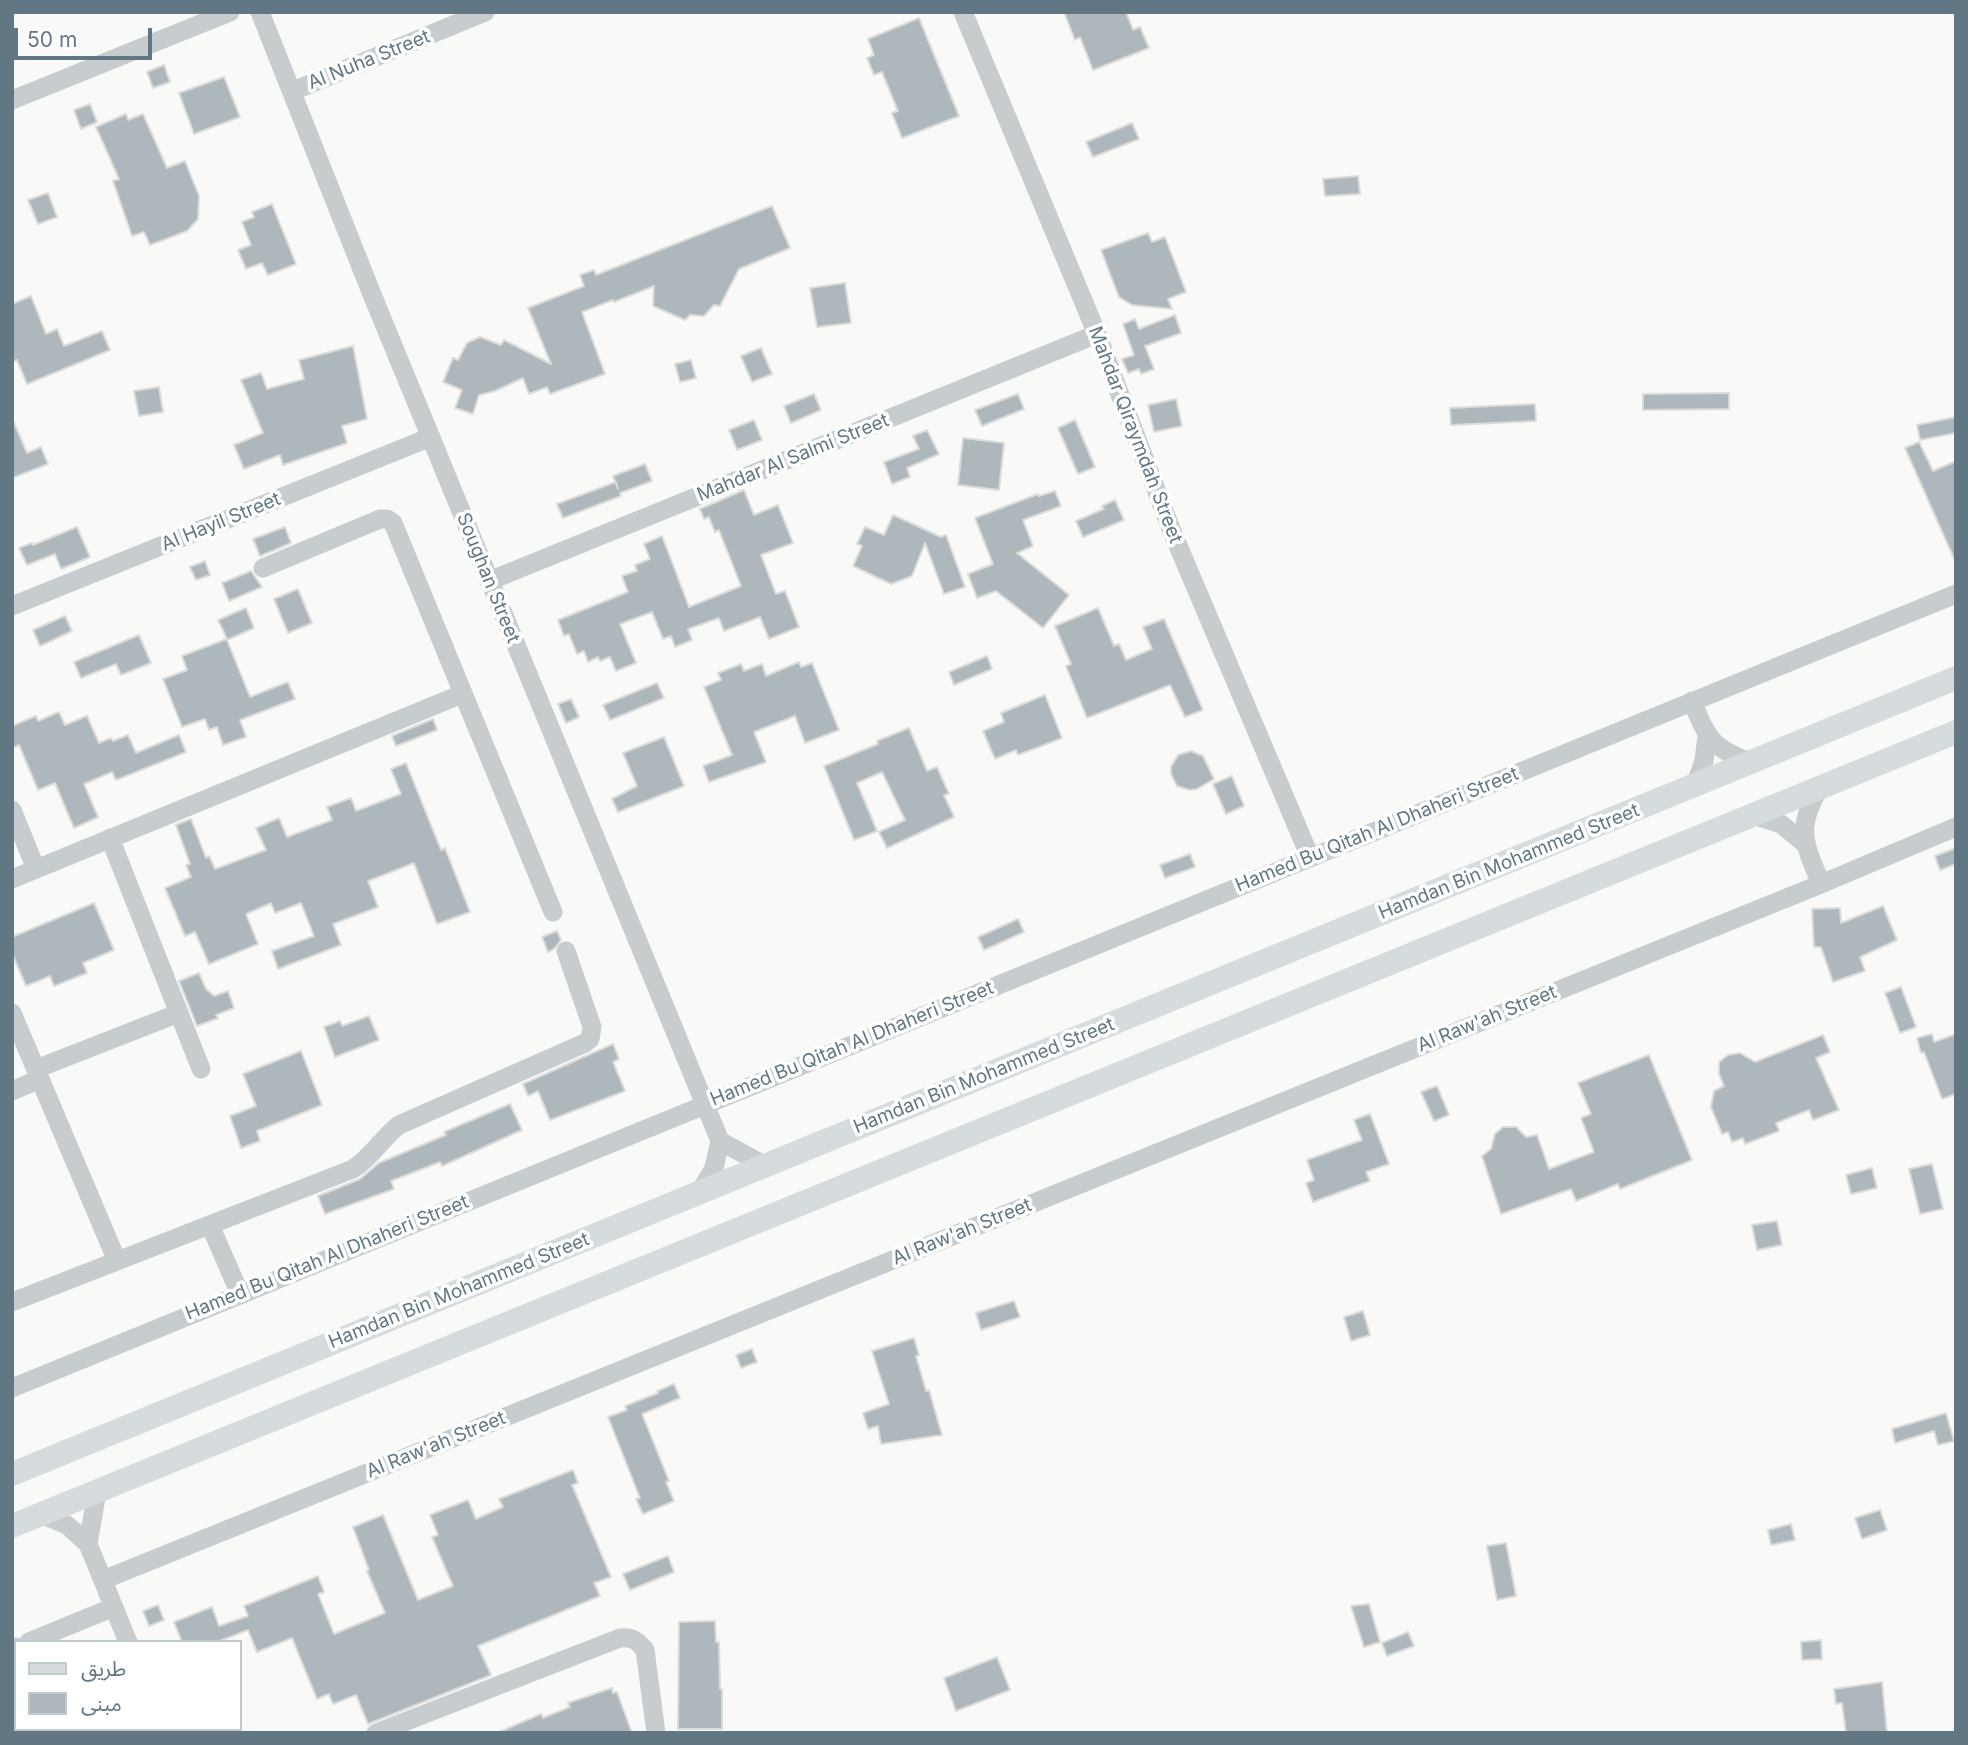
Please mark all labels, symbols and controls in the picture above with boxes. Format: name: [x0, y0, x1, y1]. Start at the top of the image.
scale bar: [18, 14, 156, 58]
street label: Al Nuha Street: [305, 25, 433, 95]
text: 50 m: [27, 27, 77, 52]
street label: Mahdar Qiraymdah Street: [1083, 323, 1187, 547]
street label: Mahdar Al Salmi Street: [694, 409, 892, 507]
street label: Al Hayil Street: [158, 488, 284, 556]
street label: Soughan Street: [451, 509, 525, 647]
street label: Hamed Bu Qitah Al Dhaheri Street: [1232, 763, 1522, 897]
street label: Hamdan Bin Mohammed Street: [1375, 799, 1643, 925]
street label: Hamed Bu Qitah Al Dhaheri Street: [707, 977, 997, 1111]
street label: Al Raw'ah Street: [1414, 981, 1560, 1057]
street label: Hamdan Bin Mohammed Street: [850, 1013, 1118, 1139]
street label: Hamed Bu Qitah Al Dhaheri Street: [182, 1191, 472, 1325]
street label: Al Raw'ah Street: [889, 1194, 1035, 1270]
street label: Hamdan Bin Mohammed Street: [325, 1228, 593, 1354]
street label: Al Raw'ah Street: [363, 1407, 509, 1483]
legend: [14, 1640, 242, 1731]
text: طريق: [81, 1656, 126, 1681]
text: مبنى: [81, 1691, 122, 1716]

